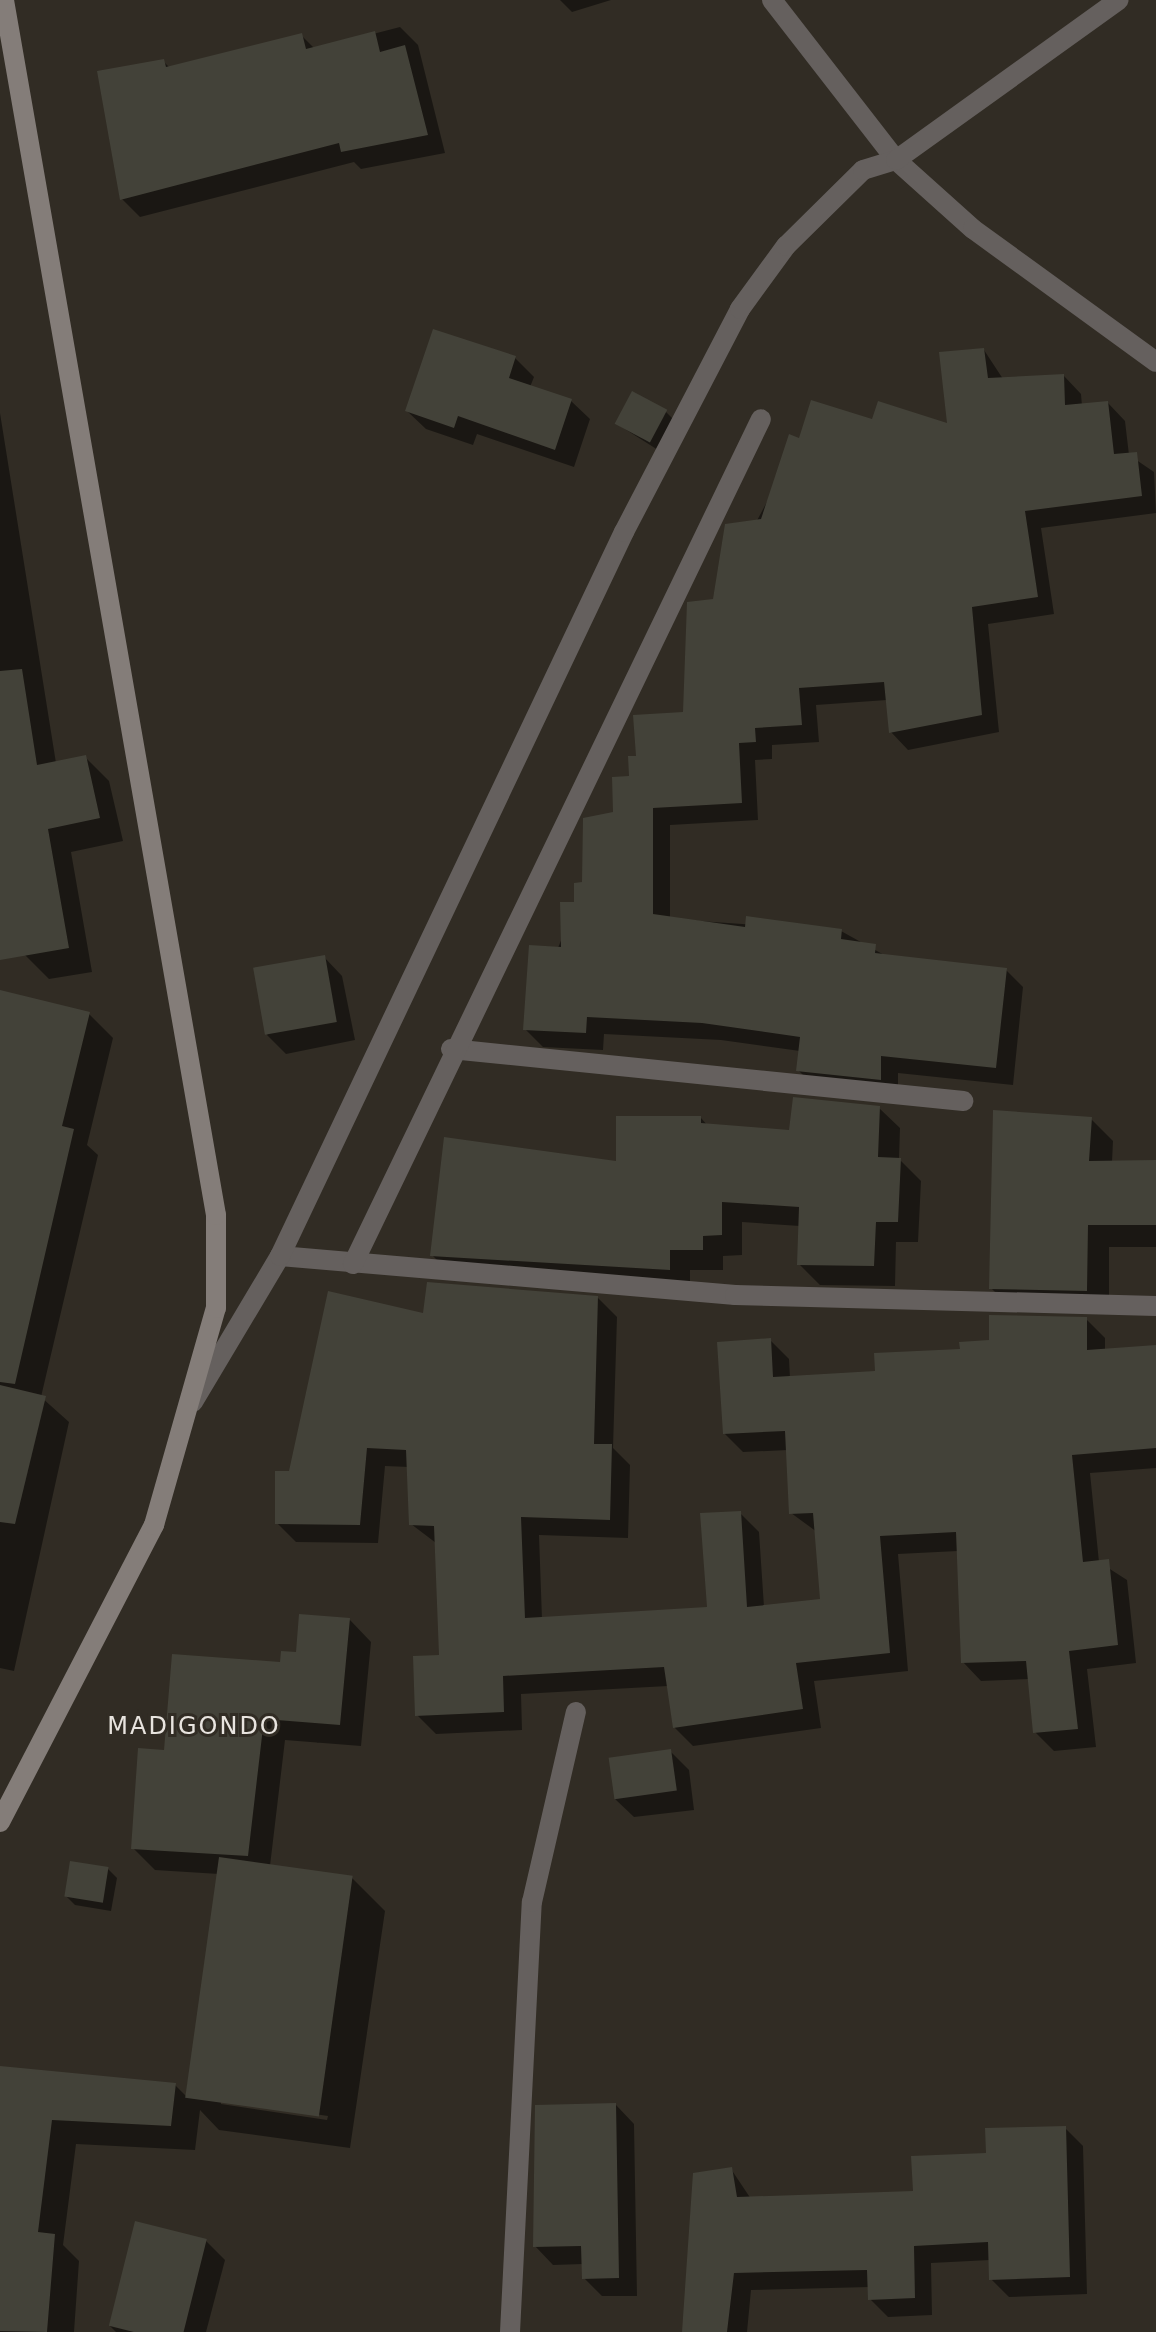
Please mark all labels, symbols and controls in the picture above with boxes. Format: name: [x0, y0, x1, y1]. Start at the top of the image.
district label: MADIGONDO: [107, 1713, 281, 1741]

